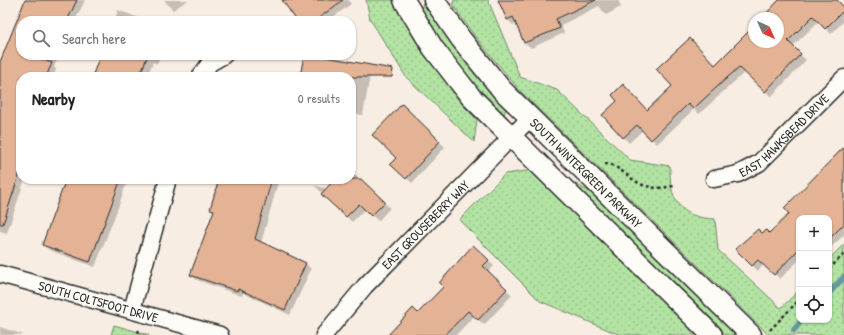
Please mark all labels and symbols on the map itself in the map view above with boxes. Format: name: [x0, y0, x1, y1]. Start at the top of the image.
north arrow: [748, 12, 784, 48]
street label: EAST HAWKSBEAD DRIVE: [736, 89, 833, 181]
street label: SOUTH WINTERGREEN PARKWAY: [526, 114, 646, 232]
street label: EAST GROUSEBERRY WAY: [377, 176, 473, 273]
street label: SOUTH COLTSFOOT DRIVE: [36, 276, 160, 326]

